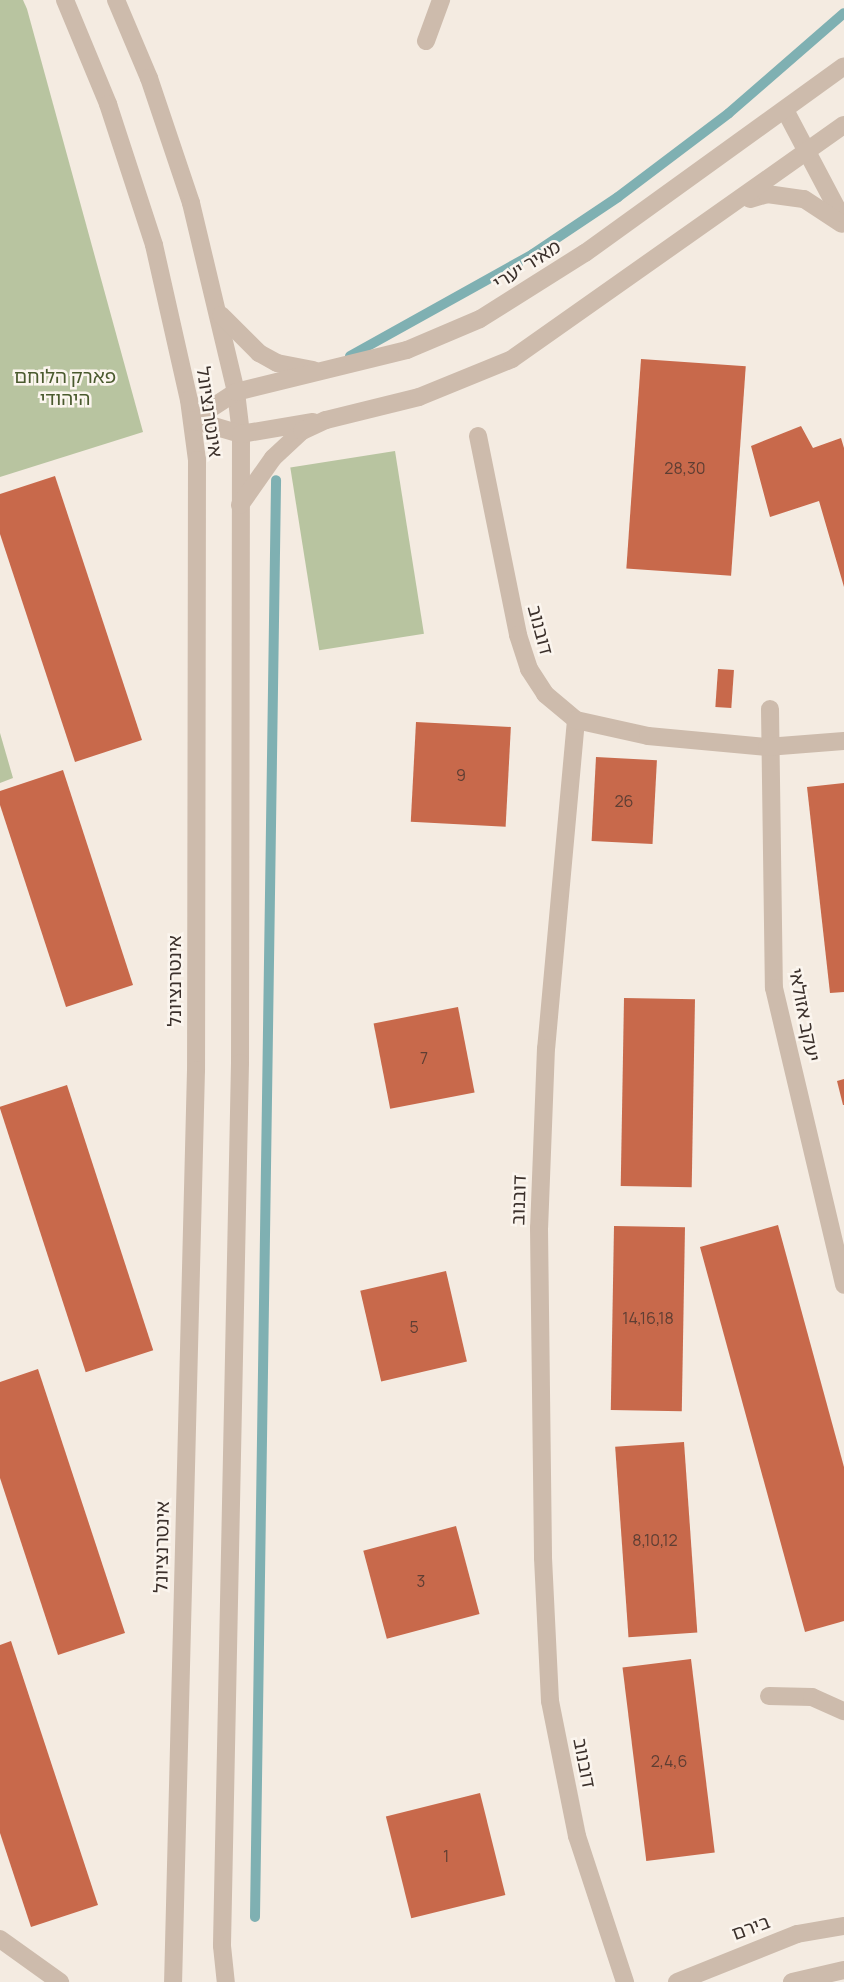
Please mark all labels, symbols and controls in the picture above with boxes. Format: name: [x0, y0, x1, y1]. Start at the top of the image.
street label: מאיר יערי: [489, 235, 565, 295]
street label: אינטרנציונל: [191, 365, 227, 459]
park label: פארק הלוחם היהודי: [14, 366, 116, 410]
house number: 28,30: [664, 458, 706, 478]
street label: דובנוב: [522, 603, 558, 657]
house number: 9: [456, 765, 466, 785]
house number: 26: [614, 791, 634, 811]
street label: אינטרנציונל: [164, 935, 186, 1027]
street label: יעקב אזולאי: [784, 966, 824, 1064]
house number: 7: [420, 1048, 428, 1068]
street label: דובנוב: [507, 1174, 531, 1226]
house number: 14,16,18: [622, 1308, 674, 1328]
house number: 5: [409, 1317, 419, 1337]
street label: אינטרנציונל: [150, 1501, 174, 1593]
house number: 8,10,12: [632, 1530, 678, 1550]
house number: 3: [417, 1571, 425, 1591]
street label: דובנוב: [568, 1736, 600, 1790]
house number: 2,4,6: [651, 1751, 687, 1771]
house number: 1: [443, 1846, 449, 1866]
street label: בירם: [729, 1911, 773, 1945]

